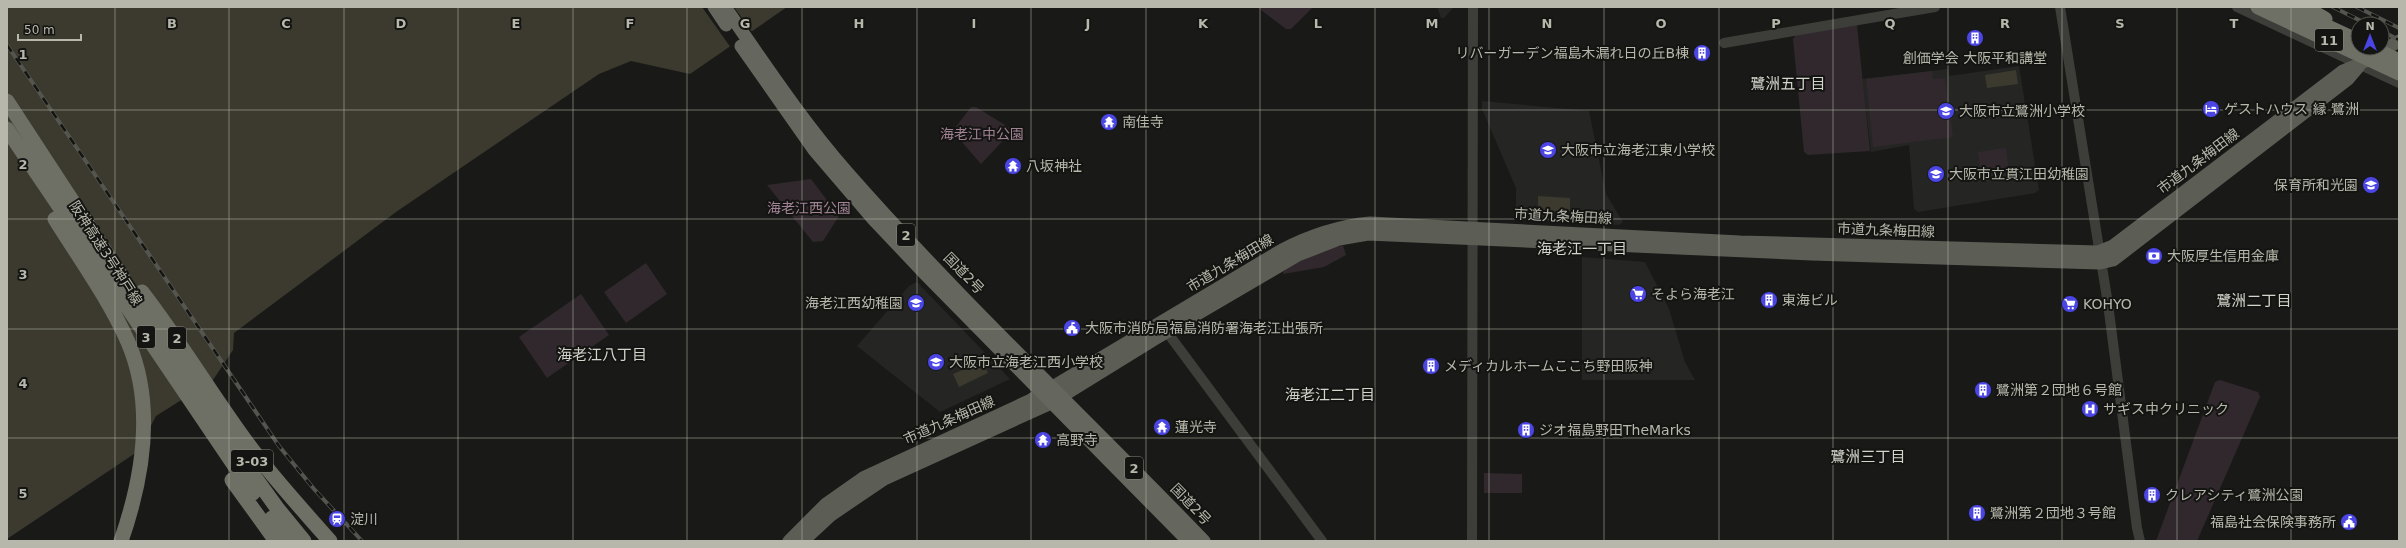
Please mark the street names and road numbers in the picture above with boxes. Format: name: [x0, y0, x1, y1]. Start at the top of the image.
road number: 11: [2315, 29, 2343, 51]
street label: 市道九条梅田線: [2154, 125, 2242, 197]
street label: 阪神高速3号神戸線: [66, 198, 146, 308]
street label: 市道九条梅田線: [1514, 205, 1612, 227]
street label: 市道九条梅田線: [1837, 220, 1935, 240]
road number: 2: [897, 224, 915, 246]
street label: 市道九条梅田線: [1184, 231, 1276, 295]
street label: 国道2号: [941, 249, 987, 297]
road number: 3: [137, 326, 155, 348]
road number: 2: [168, 327, 186, 349]
street label: 市道九条梅田線: [901, 393, 997, 447]
road number: 3-03: [231, 450, 273, 472]
road number: 2: [1125, 457, 1143, 479]
street label: 国道2号: [1168, 480, 1214, 528]

